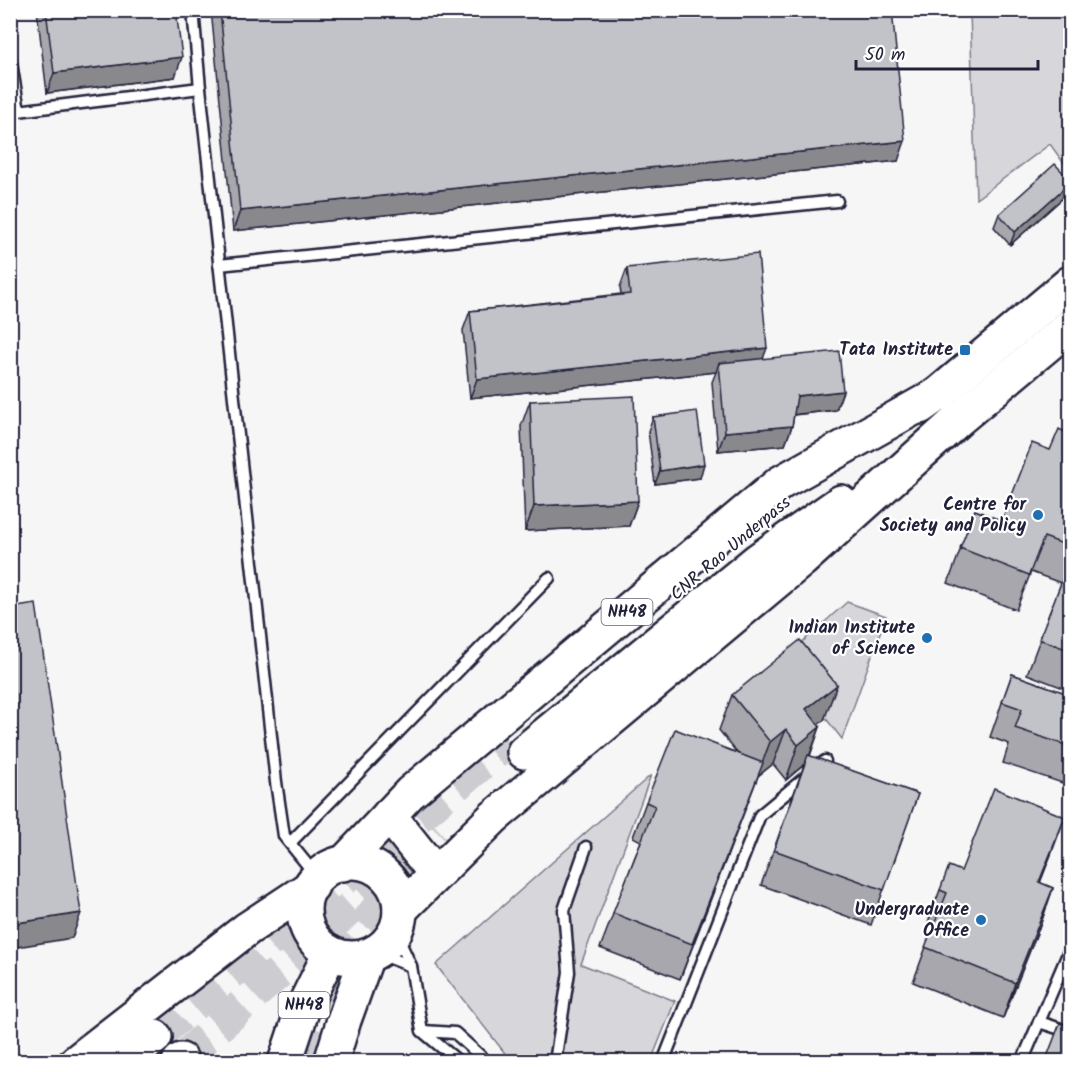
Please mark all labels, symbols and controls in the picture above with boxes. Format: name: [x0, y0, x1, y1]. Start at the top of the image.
scale bar: [856, 33, 1038, 71]
text: 50 m: [865, 41, 905, 70]
place label: Tata Institute: [839, 336, 953, 365]
marker: Tata Institute: [958, 343, 972, 357]
street label: CNR Rao Underpass: [664, 489, 798, 609]
place label: Centre for Society and Policy: [880, 491, 1027, 541]
marker: Centre for Society and Policy: [1031, 508, 1045, 522]
road number: NH48: [602, 599, 652, 625]
place label: Indian Institute of Science: [788, 614, 915, 664]
marker: Indian Institute of Science: [920, 631, 934, 645]
place label: Undergraduate Office: [854, 896, 969, 946]
marker: Undergraduate Office: [974, 913, 988, 927]
road number: NH48: [278, 992, 330, 1018]

